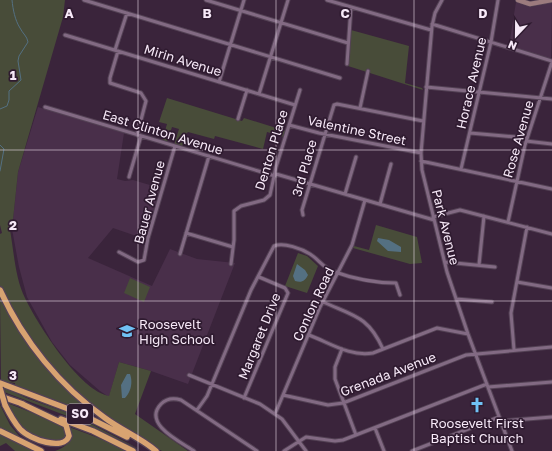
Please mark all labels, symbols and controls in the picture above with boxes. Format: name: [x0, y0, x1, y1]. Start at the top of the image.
text: A: [64, 5, 74, 21]
text: B: [202, 5, 212, 21]
text: C: [340, 5, 350, 21]
text: D: [478, 5, 488, 21]
north arrow: [496, 16, 536, 56]
street label: Horace Avenue: [453, 36, 489, 130]
text: N: [506, 38, 518, 53]
street label: Mirin Avenue: [142, 41, 224, 79]
text: 1: [10, 67, 17, 83]
street label: Rose Avenue: [499, 98, 537, 180]
street label: East Clinton Avenue: [101, 106, 225, 158]
street label: Denton Place: [251, 108, 291, 192]
street label: Valentine Street: [306, 112, 408, 148]
street label: 3rd Place: [288, 138, 320, 198]
street label: Bauer Avenue: [130, 159, 168, 245]
street label: Park Avenue: [429, 188, 463, 266]
text: 2: [9, 217, 17, 233]
street label: Conlon Road: [289, 265, 337, 343]
street label: Margaret Drive: [234, 290, 284, 382]
place label: Roosevelt High School: [139, 316, 215, 347]
school or university icon: Roosevelt High School: [118, 322, 136, 340]
street label: Grenada Avenue: [338, 348, 438, 400]
text: 3: [9, 367, 17, 383]
church icon: Roosevelt First Baptist Church: [468, 396, 486, 414]
road number: SO: [67, 404, 93, 424]
place label: Roosevelt First Baptist Church: [430, 415, 524, 446]

